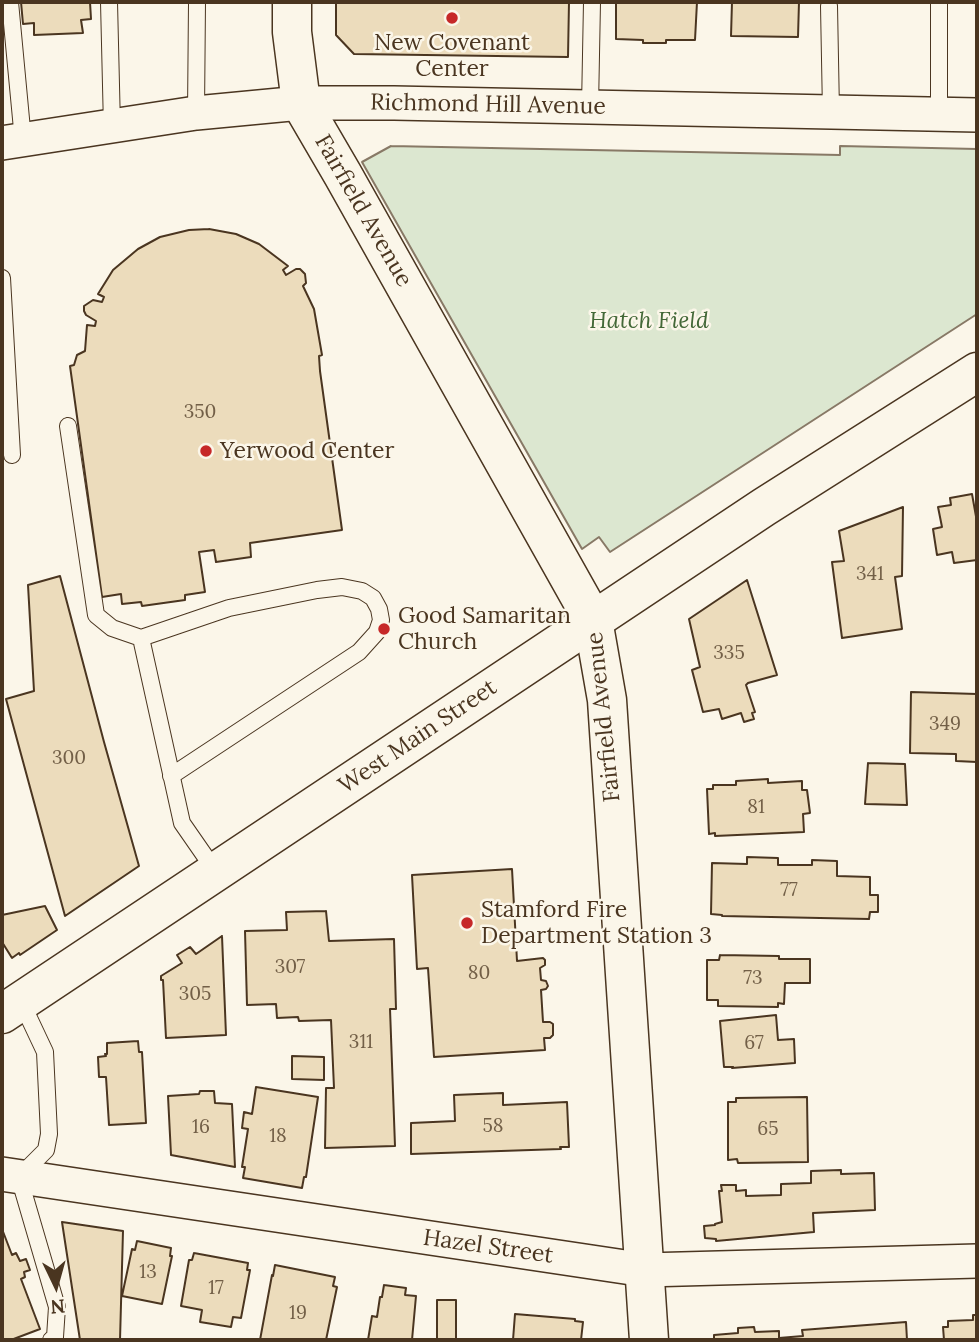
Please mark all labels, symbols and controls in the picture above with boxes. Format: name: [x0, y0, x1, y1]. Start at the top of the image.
marker: New Covenant Center: [444, 10, 460, 26]
place label: New Covenant Center: [374, 29, 530, 83]
street label: Richmond Hill Avenue: [370, 89, 606, 121]
street label: Fairfield Avenue: [308, 130, 418, 292]
park label: Hatch Field: [589, 307, 709, 335]
house number: 350: [184, 402, 216, 424]
place label: Yerwood Center: [220, 437, 395, 465]
marker: Yerwood Center: [198, 443, 214, 459]
house number: 341: [856, 564, 884, 586]
place label: Good Samaritan Church: [398, 602, 571, 656]
marker: Good Samaritan Church: [376, 621, 392, 637]
street label: Fairfield Avenue: [581, 631, 627, 803]
house number: 335: [713, 643, 745, 665]
street label: West Main Street: [334, 674, 502, 800]
house number: 349: [929, 714, 961, 736]
house number: 300: [52, 748, 86, 770]
house number: 81: [747, 797, 765, 819]
house number: 77: [780, 880, 798, 902]
place label: Stamford Fire Department Station 3: [481, 896, 712, 950]
marker: Stamford Fire Department Station 3: [459, 915, 475, 931]
house number: 307: [275, 957, 305, 979]
house number: 80: [468, 963, 490, 985]
house number: 73: [743, 968, 763, 990]
house number: 305: [179, 984, 211, 1006]
house number: 311: [349, 1032, 373, 1054]
house number: 67: [744, 1033, 764, 1055]
house number: 58: [482, 1116, 504, 1138]
house number: 16: [192, 1117, 210, 1139]
house number: 65: [757, 1119, 779, 1141]
house number: 18: [269, 1126, 287, 1148]
street label: Hazel Street: [421, 1224, 555, 1270]
north arrow: [21, 1251, 91, 1321]
house number: 13: [139, 1262, 157, 1284]
house number: 17: [208, 1278, 224, 1300]
text: N: [49, 1294, 66, 1320]
house number: 19: [289, 1303, 307, 1325]

